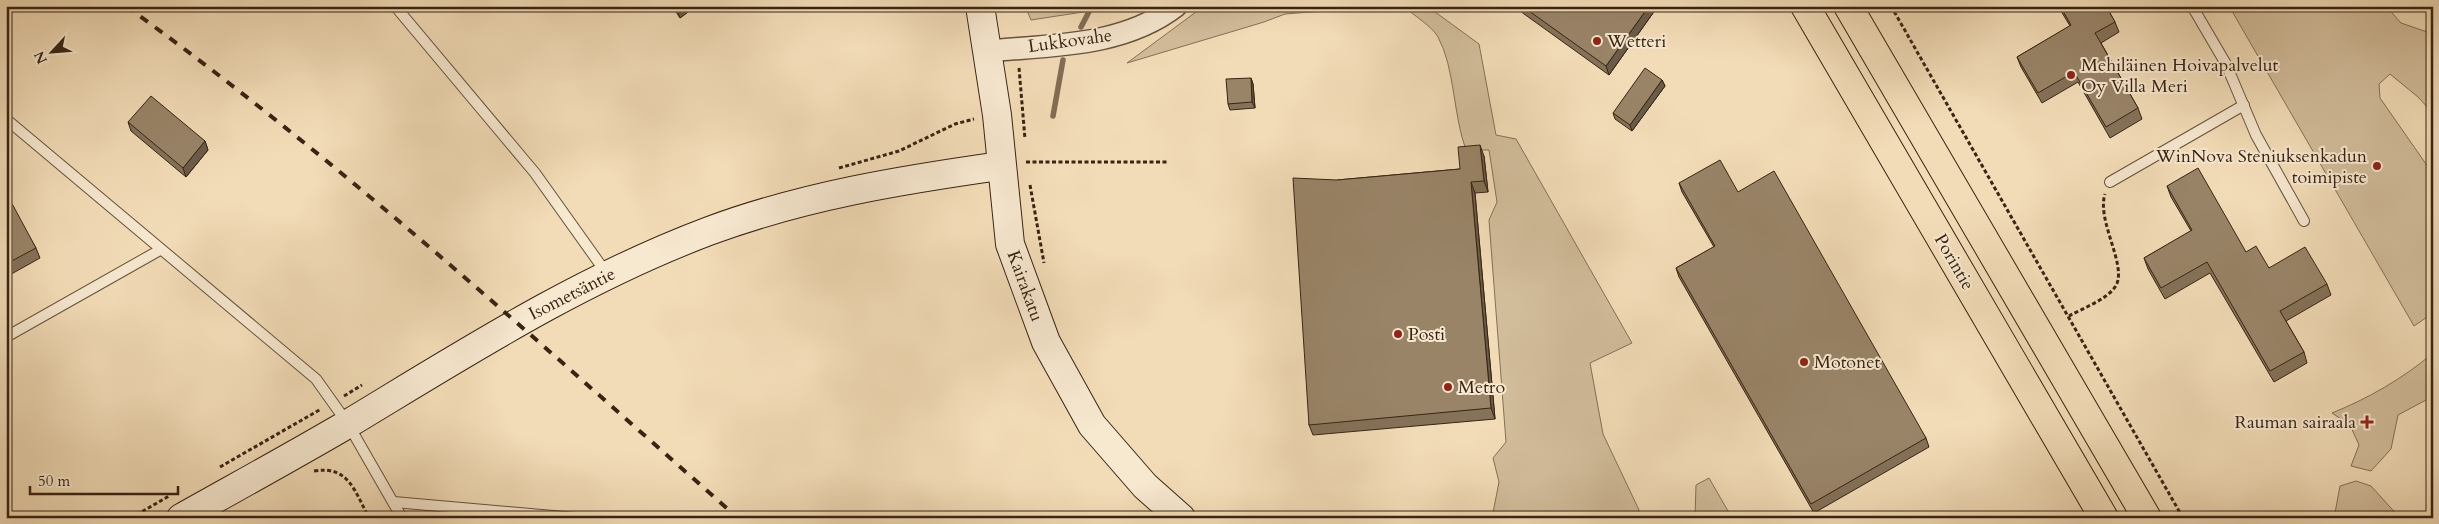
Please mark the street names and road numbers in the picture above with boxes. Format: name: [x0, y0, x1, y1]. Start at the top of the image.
street label: Lukkovahe: [1026, 23, 1114, 59]
street label: Porintie: [1928, 229, 1980, 295]
street label: Kairakatu: [1001, 247, 1049, 325]
street label: Isometsäntie: [524, 262, 620, 326]

